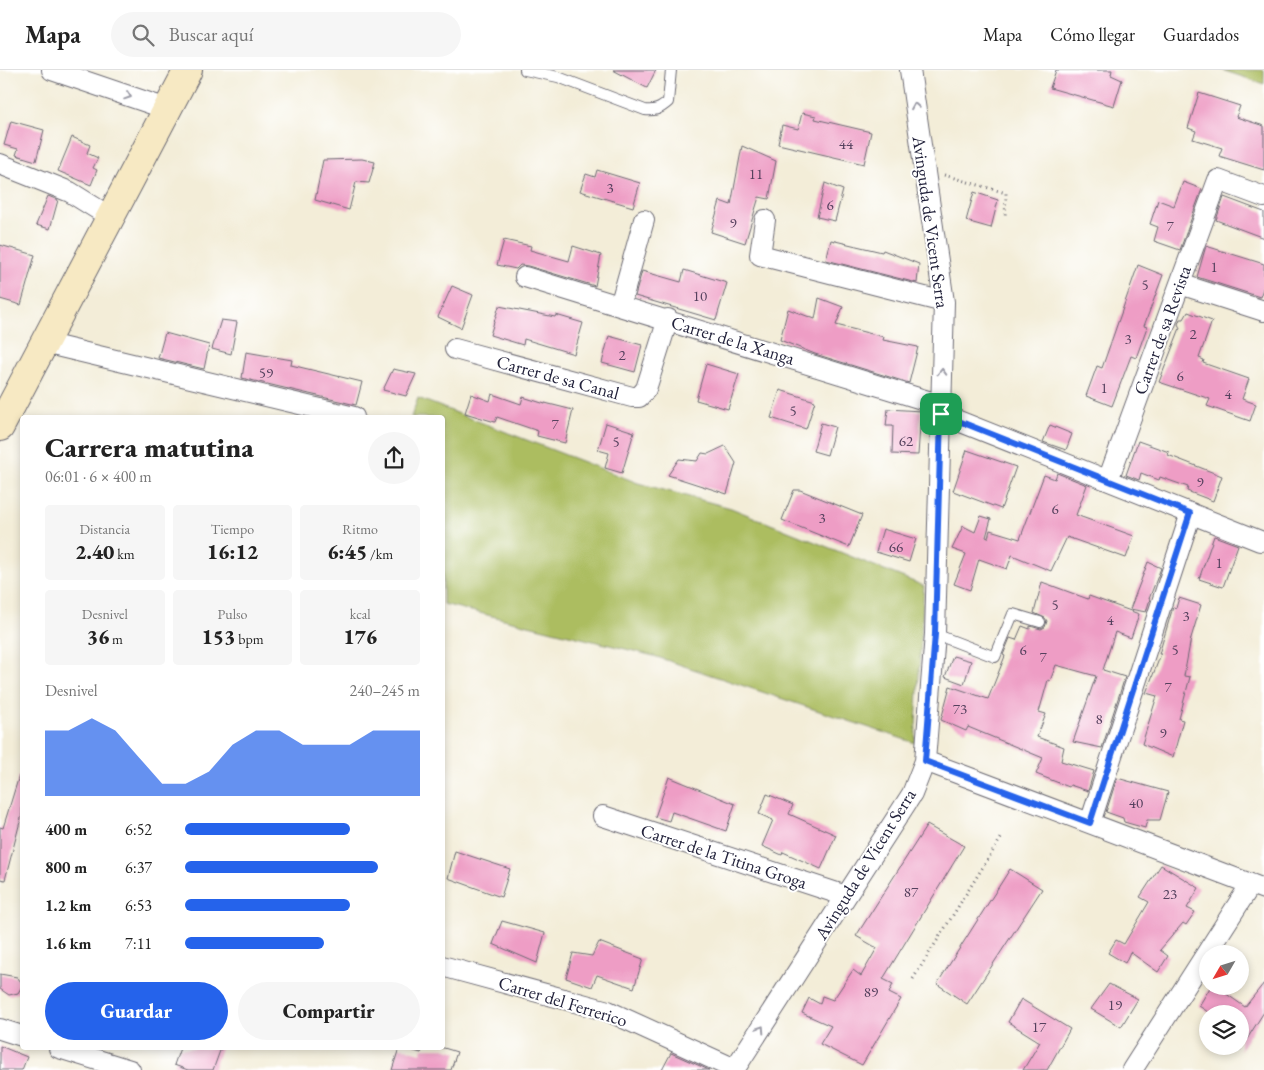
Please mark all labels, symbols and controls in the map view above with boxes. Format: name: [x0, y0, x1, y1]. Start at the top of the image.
search box: [111, 12, 461, 57]
text: Mapa: [25, 19, 81, 50]
icon: search: [129, 21, 157, 49]
text: Buscar aquí: [169, 22, 253, 47]
text: Mapa: [983, 23, 1022, 46]
text: Cómo llegar: [1050, 23, 1135, 46]
text: Guardados: [1163, 23, 1239, 46]
one-way arrow: [124, 90, 132, 100]
one-way arrow: [910, 102, 921, 110]
house number: 44: [839, 134, 854, 153]
street label: Avinguda de Vicent Serra: [907, 134, 955, 310]
house number: 11: [749, 164, 763, 183]
house number: 3: [606, 178, 614, 197]
house number: 6: [826, 195, 834, 214]
house number: 9: [729, 213, 737, 232]
house number: 7: [1166, 216, 1174, 235]
house number: 1: [1210, 257, 1218, 276]
street label: Carrer de sa Revista: [1128, 262, 1196, 398]
house number: 5: [1141, 275, 1149, 294]
house number: 10: [693, 286, 707, 305]
street label: Carrer de la Xanga: [668, 310, 798, 370]
house number: 2: [1189, 324, 1197, 343]
house number: 3: [1124, 329, 1132, 348]
house number: 2: [618, 345, 626, 364]
street label: Carrer de sa Canal: [494, 350, 622, 404]
house number: 59: [259, 363, 273, 382]
house number: 6: [1176, 366, 1184, 385]
one-way arrow: [937, 367, 948, 375]
house number: 1: [1100, 378, 1108, 397]
house number: 4: [1224, 384, 1232, 403]
pin: [920, 393, 962, 435]
icon: arrive: [927, 400, 955, 428]
house number: 5: [789, 401, 797, 420]
house number: 7: [551, 414, 559, 433]
text: Carrera matutina: [45, 429, 254, 465]
house number: 62: [899, 431, 914, 450]
button: share: [368, 432, 420, 484]
house number: 5: [612, 432, 620, 451]
text: 06:01 · 6 × 400 m: [45, 466, 152, 487]
house number: 9: [1196, 472, 1204, 491]
house number: 6: [1051, 499, 1059, 518]
house number: 3: [818, 508, 826, 527]
text: Distancia: [80, 520, 130, 538]
text: Tiempo: [211, 520, 254, 538]
text: Ritmo: [342, 520, 378, 538]
house number: 66: [889, 537, 903, 556]
text: 2.40: [75, 538, 114, 565]
text: 16:12: [207, 538, 258, 565]
text: 6:45: [327, 538, 367, 565]
text: km: [114, 545, 135, 563]
text: /km: [367, 545, 393, 563]
house number: 1: [1215, 553, 1223, 572]
house number: 5: [1051, 595, 1059, 614]
text: Desnivel: [82, 605, 128, 623]
text: Pulso: [218, 605, 247, 623]
text: kcal: [350, 605, 371, 623]
house number: 3: [1182, 606, 1190, 625]
house number: 4: [1106, 610, 1114, 629]
text: 36: [87, 623, 109, 650]
text: 153: [201, 623, 235, 650]
text: 176: [343, 623, 377, 650]
text: m: [109, 630, 123, 648]
text: bpm: [235, 630, 264, 648]
house number: 6: [1019, 640, 1027, 659]
house number: 5: [1171, 640, 1179, 659]
house number: 7: [1039, 647, 1047, 666]
house number: 7: [1164, 677, 1172, 696]
text: Desnivel: [45, 680, 98, 701]
text: 240–245 m: [349, 680, 420, 701]
house number: 73: [953, 699, 967, 718]
house number: 8: [1095, 709, 1103, 728]
house number: 9: [1159, 723, 1167, 742]
street label: Avinguda de Vicent Serra: [809, 784, 921, 944]
house number: 40: [1129, 793, 1143, 812]
street label: Carrer de la Titina Groga: [638, 818, 811, 894]
text: 400 m: [45, 819, 87, 840]
text: 6:52: [125, 819, 152, 840]
text: 800 m: [45, 857, 87, 878]
text: 6:37: [125, 857, 152, 878]
house number: 87: [904, 882, 919, 901]
house number: 23: [1163, 884, 1177, 903]
text: 1.2 km: [45, 895, 91, 916]
text: 6:53: [125, 895, 152, 916]
text: 1.6 km: [45, 933, 91, 954]
text: 7:11: [125, 933, 152, 954]
north arrow: [1199, 945, 1249, 995]
map controls: [1199, 945, 1249, 1055]
street label: Carrer del Ferrerico: [496, 970, 630, 1032]
button: Guardar: [45, 982, 228, 1040]
button: Compartir: [238, 982, 420, 1040]
house number: 89: [864, 982, 878, 1001]
house number: 19: [1108, 995, 1122, 1014]
button: layers: [1199, 1005, 1249, 1055]
house number: 17: [1032, 1017, 1047, 1036]
one-way arrow: [755, 1025, 764, 1035]

